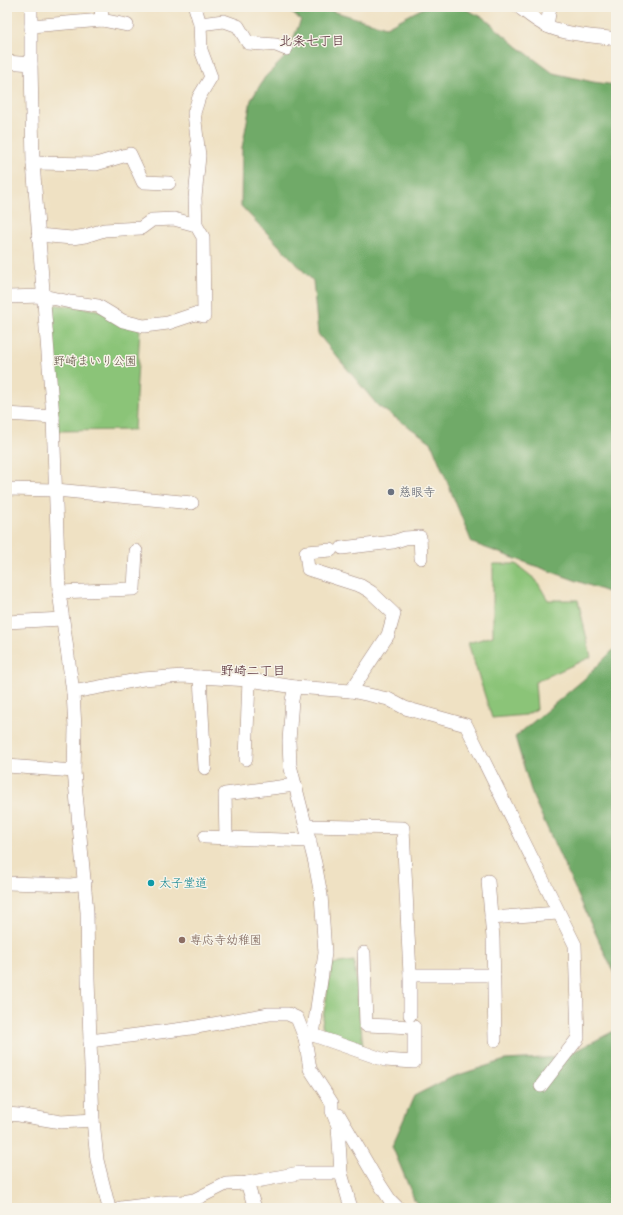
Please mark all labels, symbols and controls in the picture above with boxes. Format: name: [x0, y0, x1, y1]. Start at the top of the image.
district label: 北条七丁目: [279, 33, 345, 49]
park label: 野崎まいり公園: [53, 354, 137, 369]
place label: 慈眼寺: [399, 485, 435, 500]
marker: 慈眼寺: [386, 487, 396, 497]
district label: 野崎二丁目: [220, 663, 286, 679]
place label: 太子堂道: [159, 876, 207, 891]
marker: 太子堂道: [146, 878, 156, 888]
place label: 専応寺幼稚園: [190, 933, 262, 948]
marker: 専応寺幼稚園: [177, 935, 187, 945]

